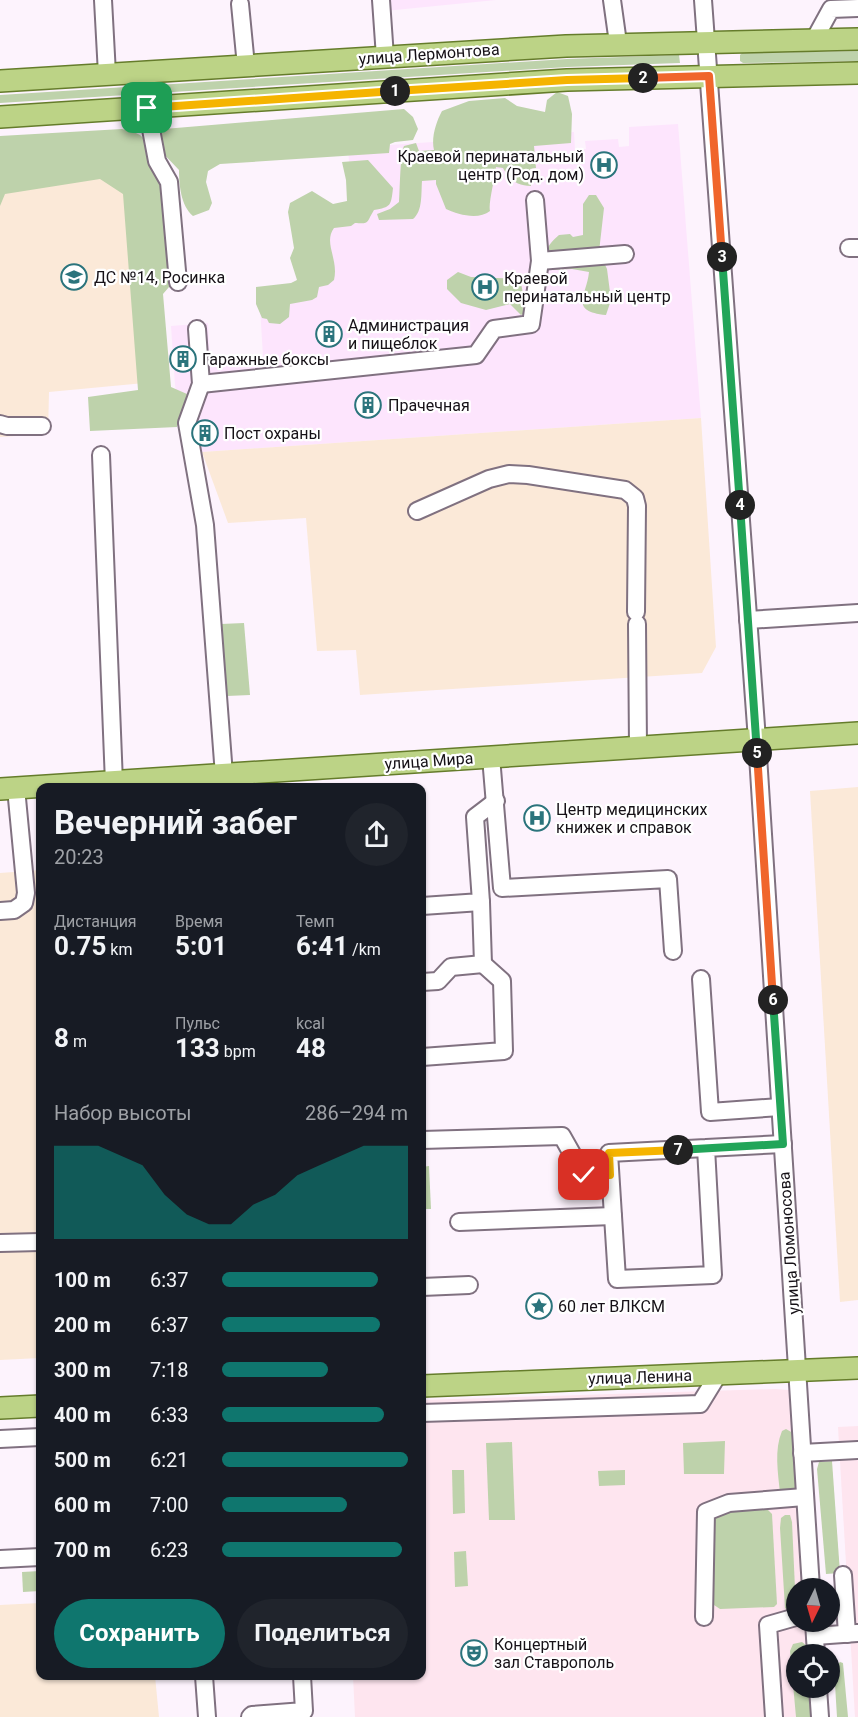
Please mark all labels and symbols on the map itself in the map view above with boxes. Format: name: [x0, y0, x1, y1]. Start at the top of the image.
street label: улица Лермонтова: [358, 40, 500, 68]
pin: 2: [628, 63, 658, 93]
pin: 1: [380, 76, 410, 106]
pin: [121, 82, 172, 133]
place label: Краевой перинатальный центр (Род. дом): [397, 147, 584, 184]
hospital icon: Краевой перинатальный центр (Род. дом): [589, 150, 619, 180]
pin: 3: [707, 242, 737, 272]
school or university icon: ДС №14, Росинка: [59, 262, 89, 292]
place label: ДС №14, Росинка: [94, 268, 225, 287]
place label: Краевой перинатальный центр: [504, 269, 671, 306]
hospital icon: Краевой перинатальный центр: [470, 272, 500, 302]
place label: Администрация и пищеблок: [348, 316, 469, 353]
building icon: Администрация и пищеблок: [314, 319, 344, 349]
building icon: Гаражные боксы: [168, 344, 198, 374]
place label: Гаражные боксы: [202, 350, 329, 369]
building icon: Прачечная: [353, 390, 383, 420]
place label: Прачечная: [388, 396, 470, 415]
building icon: Пост охраны: [190, 418, 220, 448]
place label: Пост охраны: [224, 424, 321, 443]
pin: 4: [725, 490, 755, 520]
pin: 5: [742, 738, 772, 768]
street label: улица Мира: [384, 748, 474, 774]
place label: Центр медицинских книжек и справок: [556, 800, 708, 837]
hospital icon: Центр медицинских книжек и справок: [522, 803, 552, 833]
pin: 6: [758, 985, 788, 1015]
pin: 7: [663, 1135, 693, 1165]
pin: [558, 1149, 609, 1200]
street label: улица Ломоносова: [775, 1171, 803, 1315]
place icon: 60 лет ВЛКСМ: [524, 1291, 554, 1321]
place label: 60 лет ВЛКСМ: [558, 1297, 665, 1316]
street label: улица Ленина: [588, 1366, 692, 1388]
north arrow: [786, 1578, 840, 1632]
place label: Концертный зал Ставрополь: [494, 1635, 614, 1672]
theatre icon: Концертный зал Ставрополь: [459, 1638, 489, 1668]

